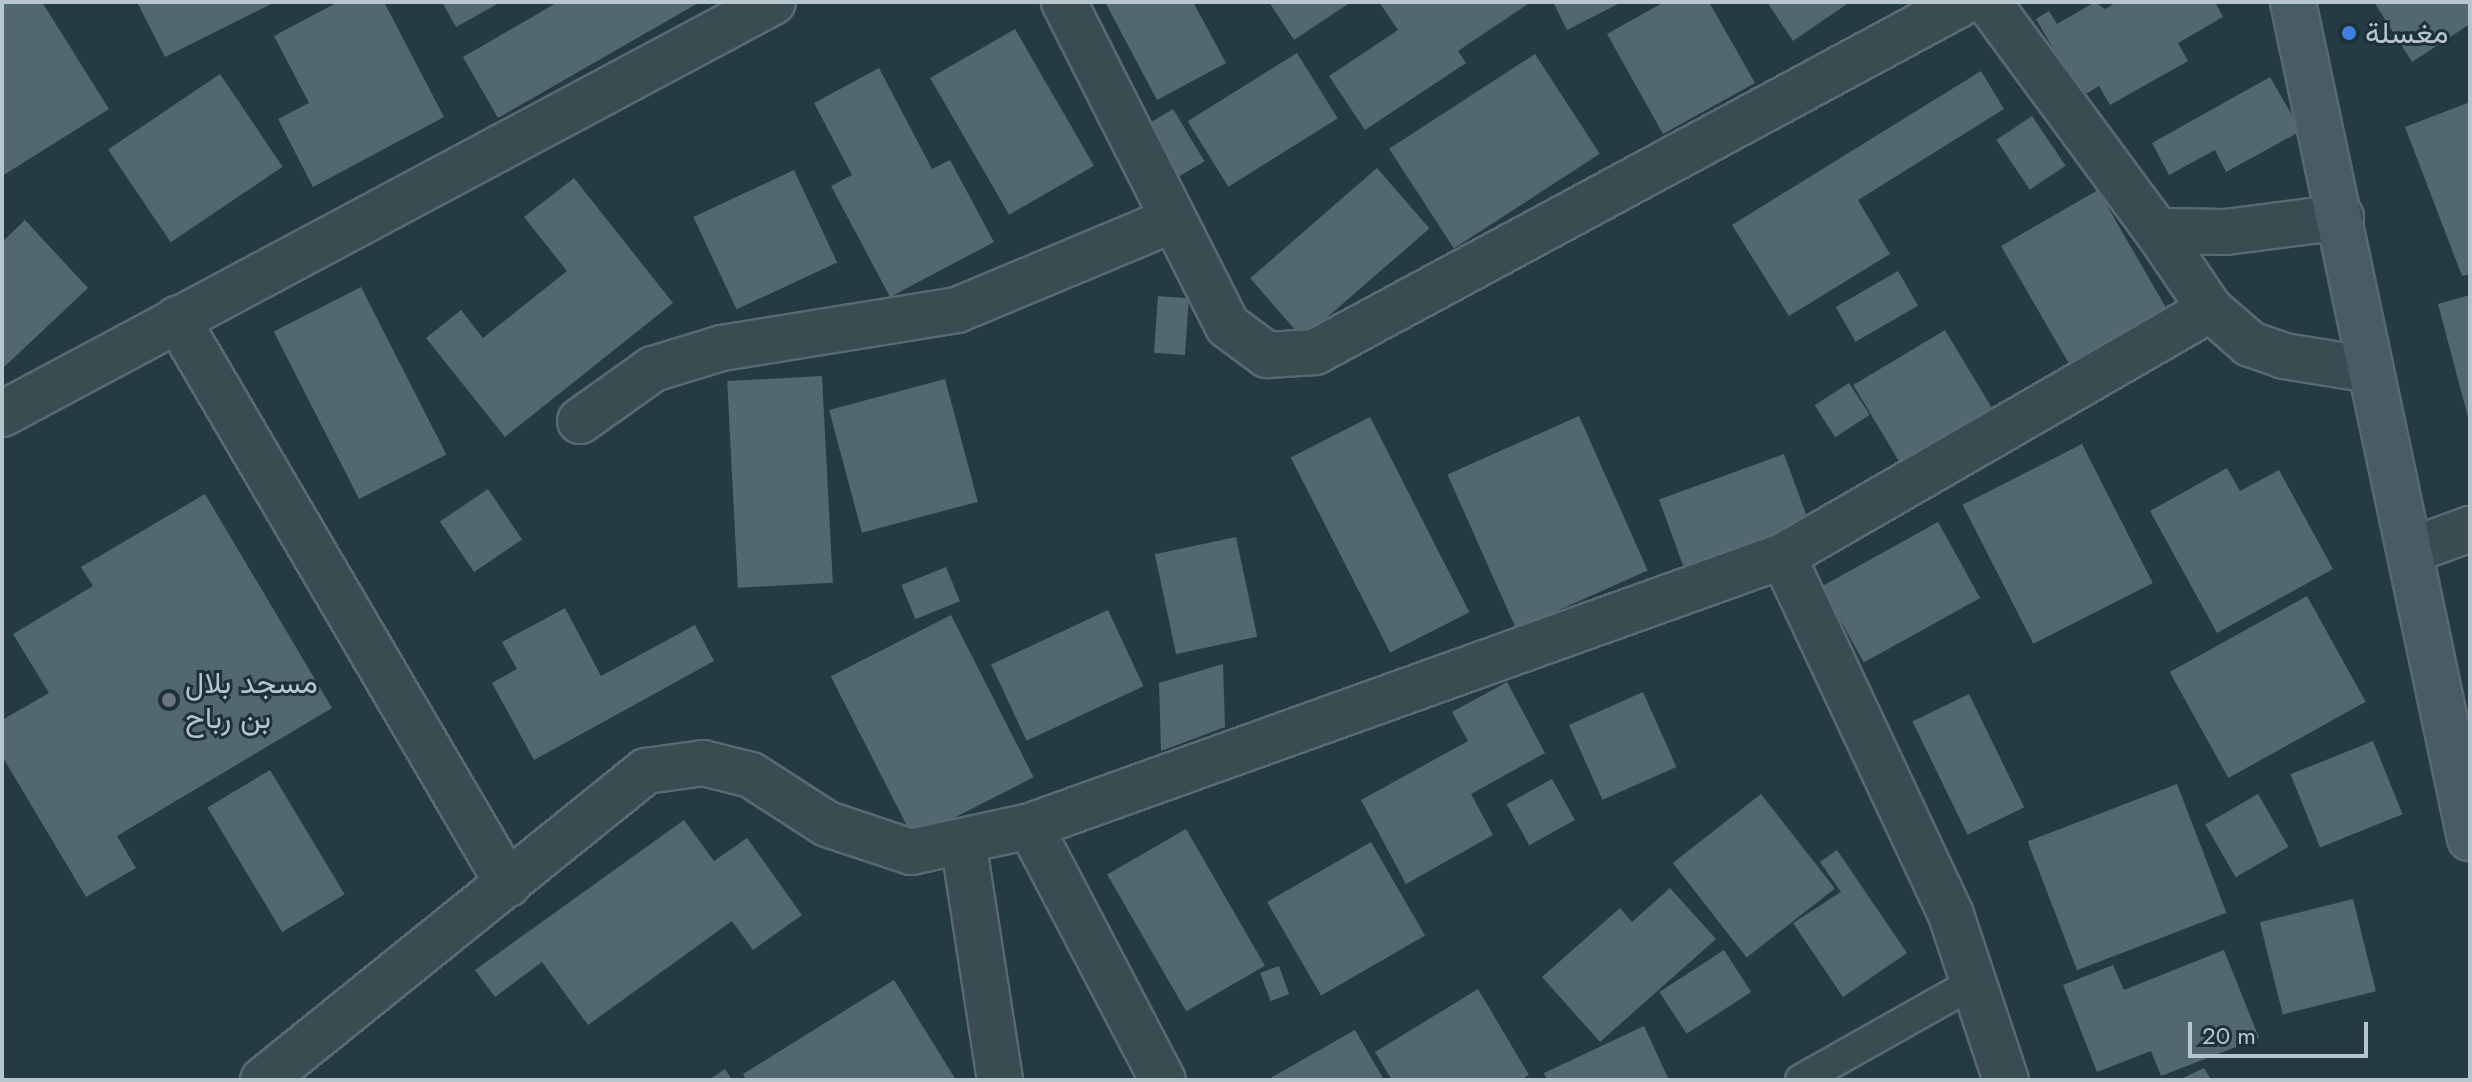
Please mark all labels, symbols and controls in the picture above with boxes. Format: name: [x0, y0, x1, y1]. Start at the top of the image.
place label: مغسلة: [2365, 15, 2449, 51]
marker: مغسلة: [2340, 24, 2358, 42]
place label: مسجد بلال بن رباح: [185, 665, 318, 736]
marker: مسجد بلال بن رباح: [160, 691, 178, 709]
scale bar: [2192, 1006, 2372, 1056]
text: 20 m: [2202, 1018, 2256, 1053]

